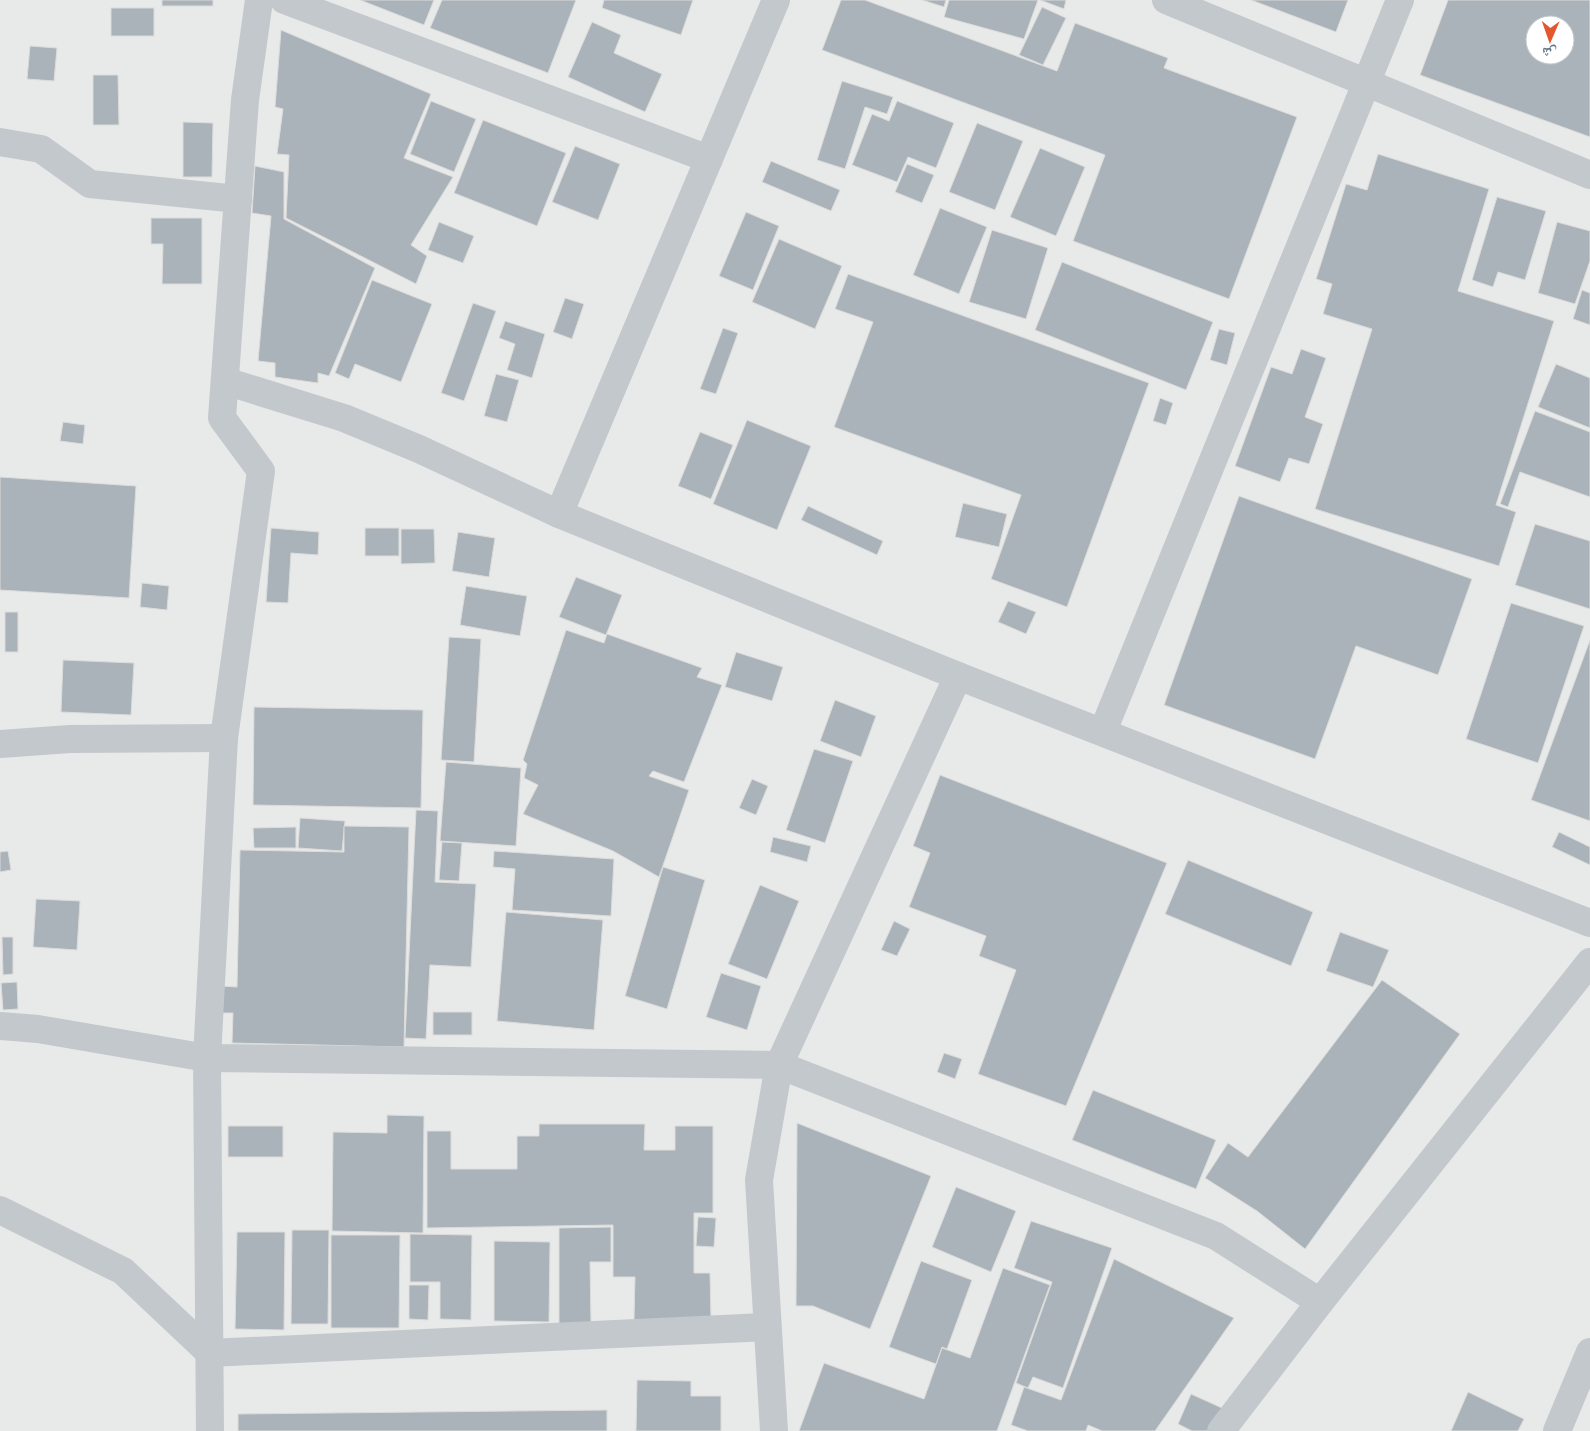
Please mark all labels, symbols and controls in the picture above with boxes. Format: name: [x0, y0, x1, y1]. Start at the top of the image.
north arrow: [1525, 15, 1575, 65]
text: ش: [1542, 44, 1557, 61]

